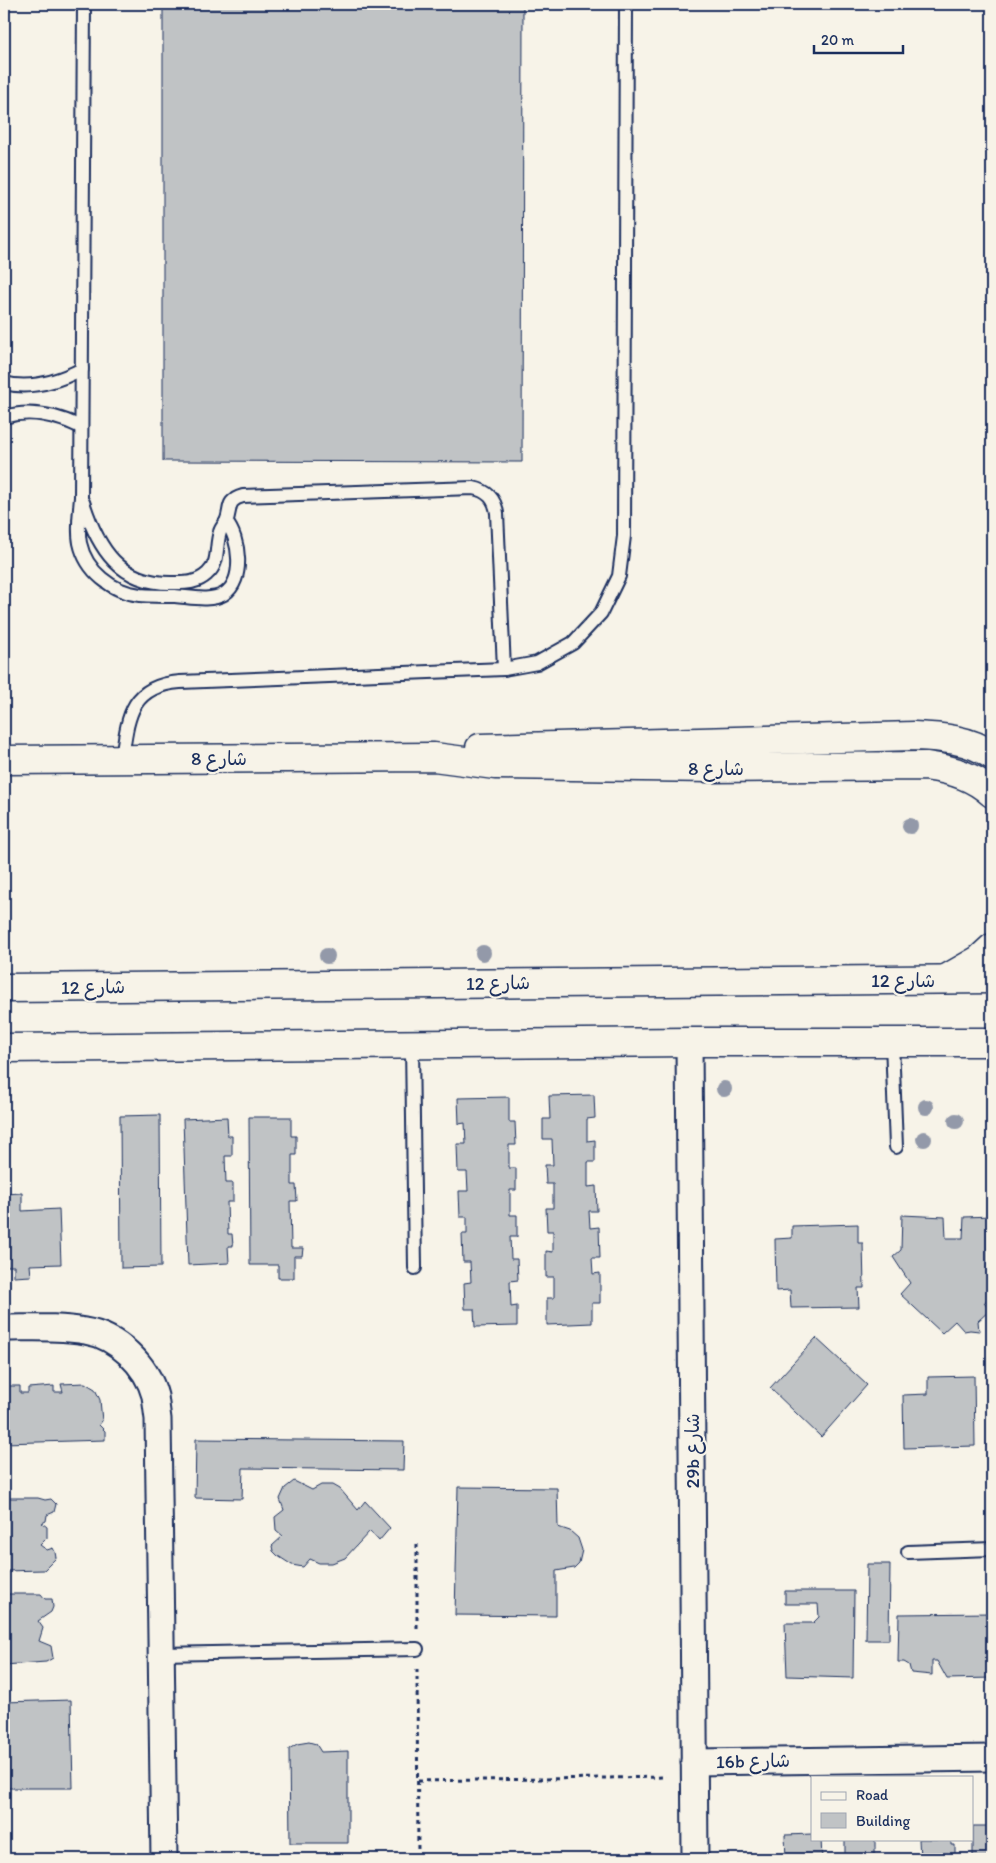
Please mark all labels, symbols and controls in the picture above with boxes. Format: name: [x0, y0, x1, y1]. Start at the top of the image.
scale bar: [814, 22, 902, 54]
text: 20 m: [821, 31, 855, 49]
street label: شارع 8: [191, 747, 247, 772]
street label: شارع 8: [688, 757, 744, 782]
street label: شارع 12: [871, 969, 935, 994]
street label: شارع 12: [466, 971, 530, 997]
street label: شارع 12: [61, 975, 125, 1001]
street label: 29b شارع: [681, 1413, 706, 1489]
street label: 16b شارع: [716, 1749, 790, 1775]
legend: [811, 1776, 974, 1840]
text: Road: [856, 1786, 889, 1804]
text: Building: [856, 1812, 910, 1830]

